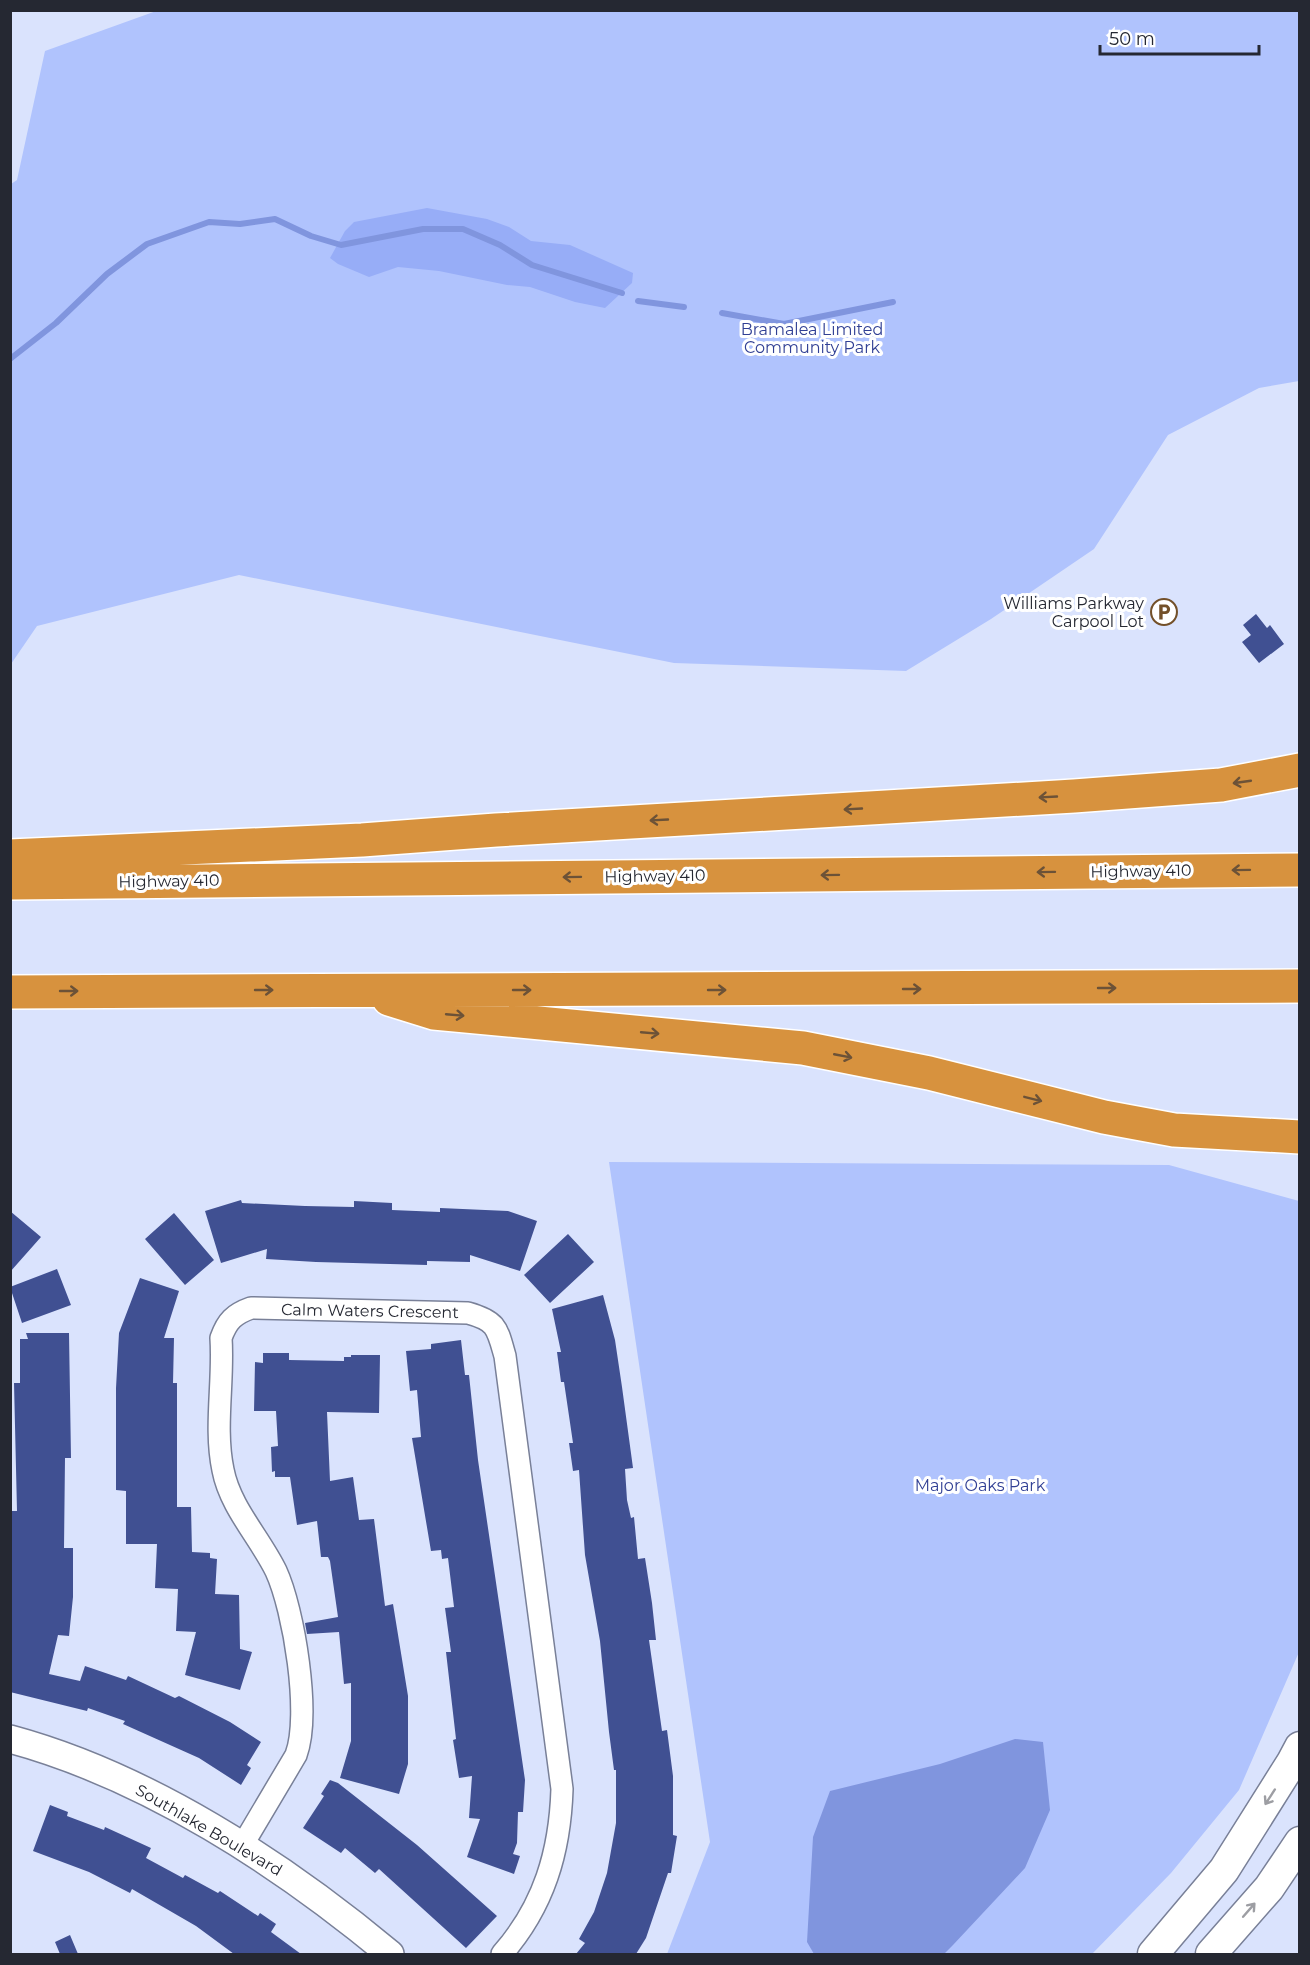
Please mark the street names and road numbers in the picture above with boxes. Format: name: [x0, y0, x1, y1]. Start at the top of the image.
street label: Highway 410: [1090, 861, 1192, 881]
street label: Highway 410: [604, 866, 706, 886]
street label: Highway 410: [118, 871, 220, 891]
street label: Calm Waters Crescent: [281, 1300, 459, 1322]
street label: Southlake Boulevard: [132, 1780, 286, 1880]

